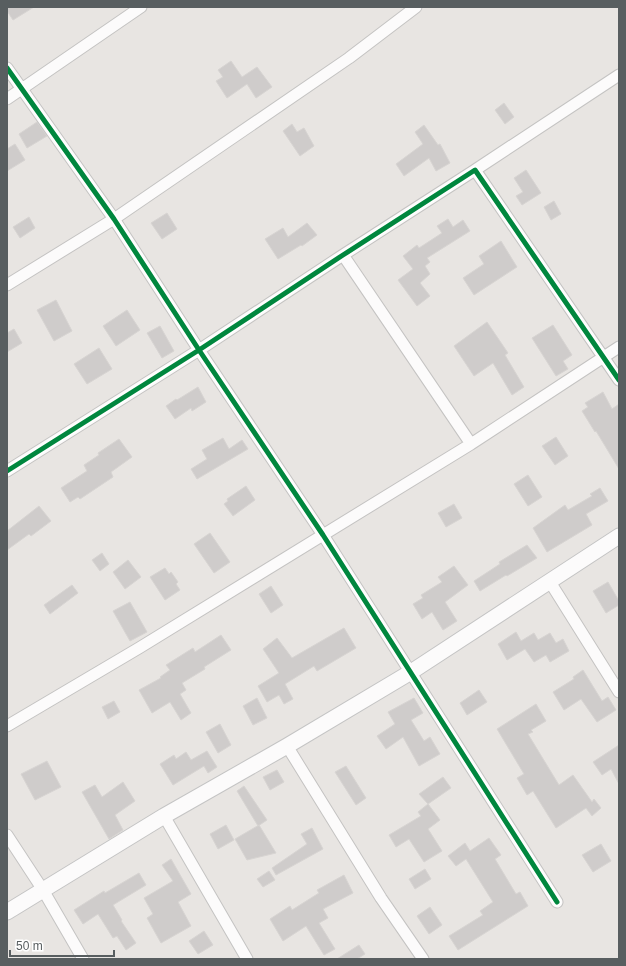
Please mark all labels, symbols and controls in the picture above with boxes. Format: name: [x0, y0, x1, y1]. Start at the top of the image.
scale bar: [10, 932, 114, 958]
text: 50 m: [16, 939, 43, 953]

